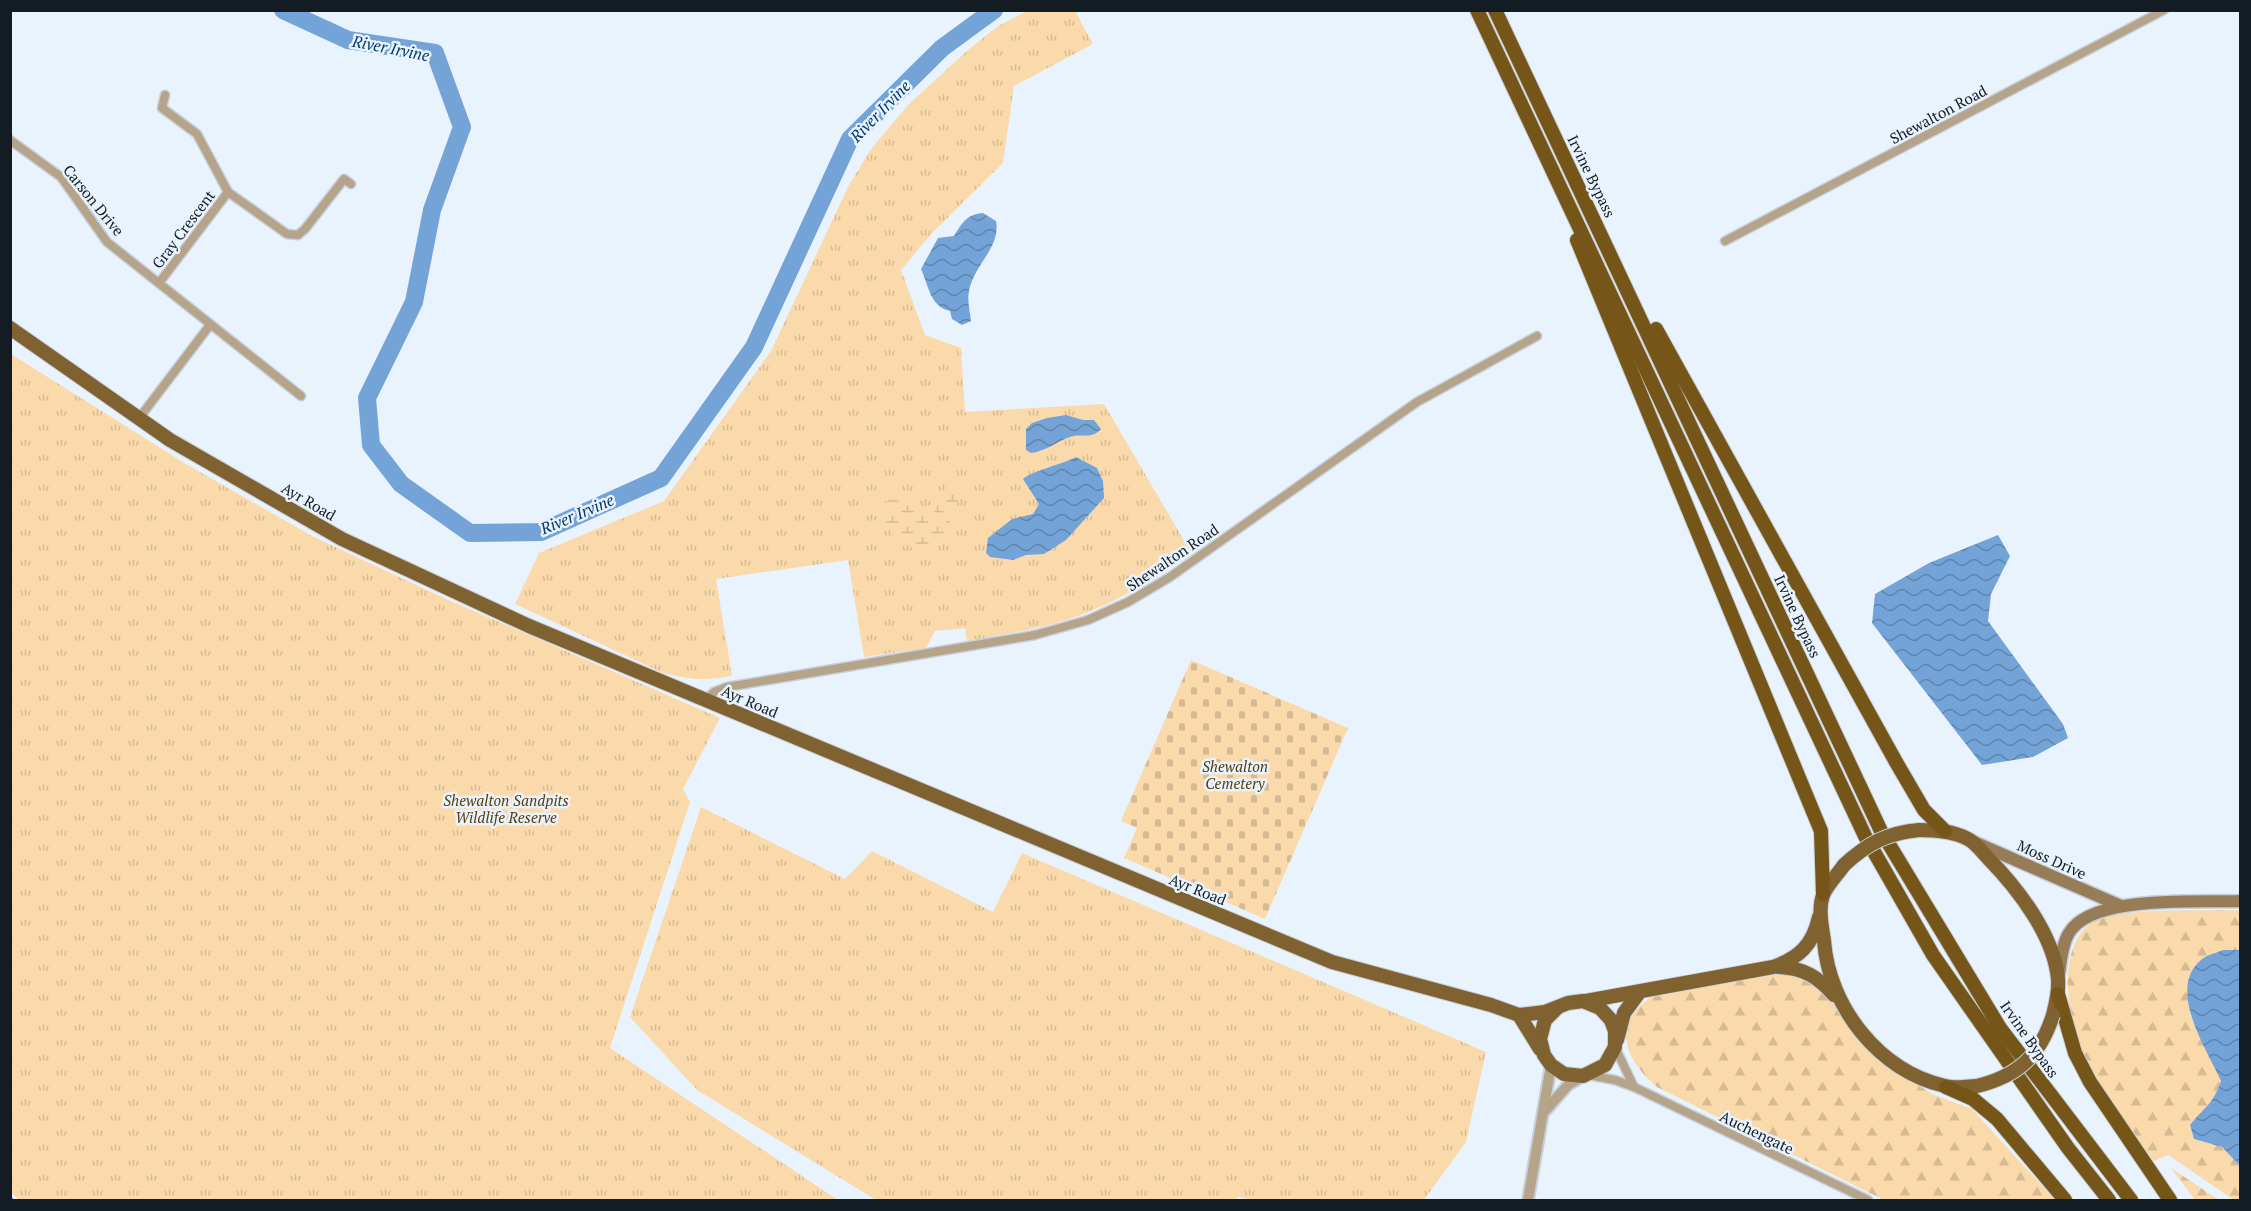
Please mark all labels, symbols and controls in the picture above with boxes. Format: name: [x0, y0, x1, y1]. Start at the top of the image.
water label: River Irvine: [350, 30, 431, 66]
water label: River Irvine: [844, 75, 915, 147]
street label: Shewalton Road: [1886, 80, 1990, 148]
street label: Irvine Bypass: [1563, 131, 1621, 221]
street label: Carson Drive: [59, 160, 129, 240]
street label: Gray Crescent: [147, 185, 219, 272]
street label: Ayr Road: [278, 477, 340, 525]
water label: River Irvine: [536, 489, 617, 540]
street label: Shewalton Road: [1122, 519, 1222, 595]
street label: Irvine Bypass: [1770, 571, 1826, 661]
street label: Ayr Road: [719, 680, 781, 722]
park label: Shewalton Cemetery: [1202, 756, 1268, 793]
park label: Shewalton Sandpits Wildlife Reserve: [443, 790, 569, 827]
street label: Moss Drive: [2014, 835, 2090, 883]
street label: Ayr Road: [1167, 869, 1229, 909]
street label: Irvine Bypass: [1996, 997, 2064, 1081]
street label: Auchengate: [1717, 1106, 1797, 1158]

